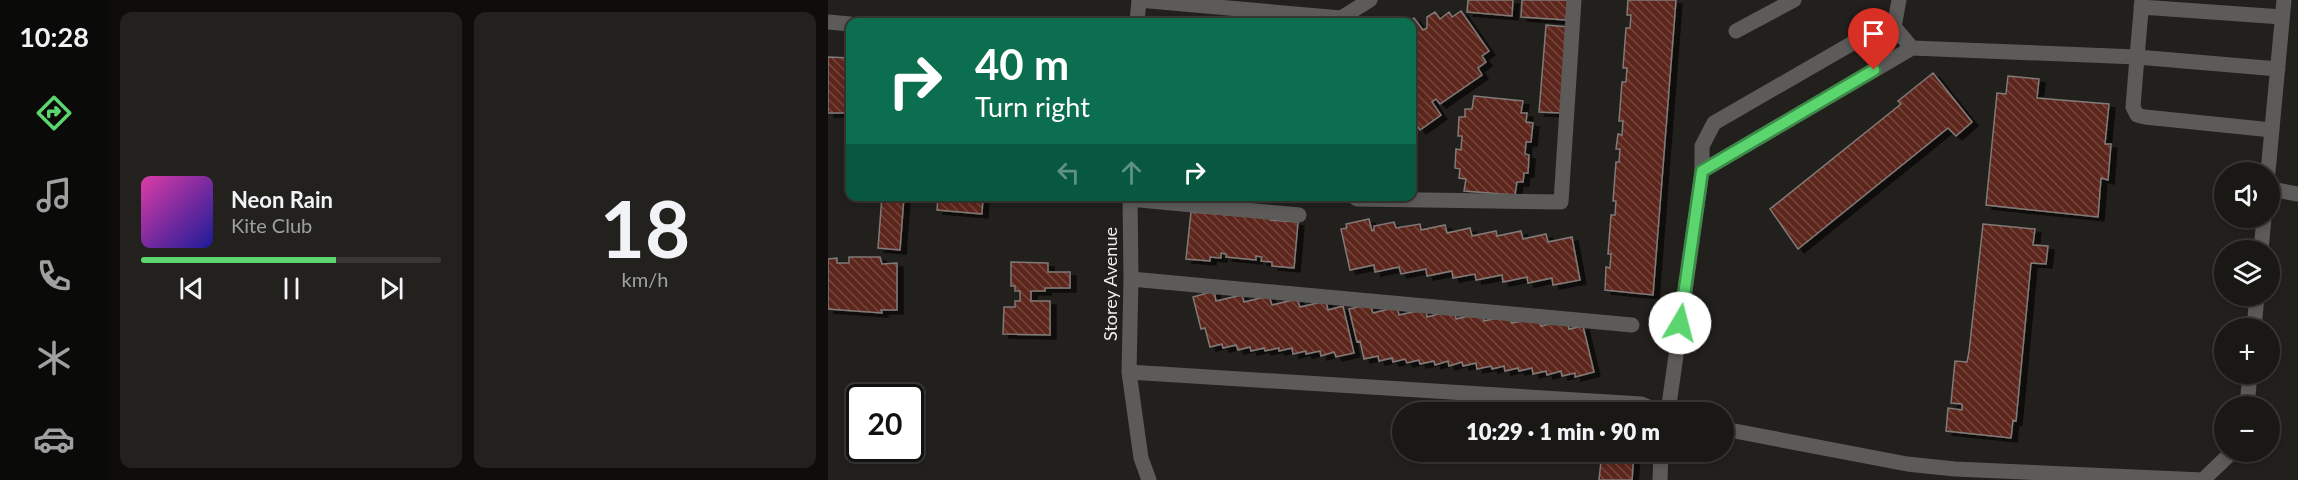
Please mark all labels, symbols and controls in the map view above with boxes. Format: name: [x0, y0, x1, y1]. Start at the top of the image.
pin: [1848, 8, 1899, 70]
icon: arrive: [1857, 17, 1890, 50]
text: 10:28: [19, 20, 89, 53]
text: 40 m: [975, 39, 1069, 89]
icon: right: [876, 42, 954, 120]
text: Turn right: [975, 90, 1090, 123]
icon: directions: [33, 92, 75, 134]
icon: left: [1052, 156, 1085, 189]
icon: ahead: [1115, 156, 1148, 189]
icon: right: [1178, 156, 1211, 189]
map controls: [2214, 162, 2280, 462]
button: sound: [2214, 162, 2280, 228]
icon: music: [33, 174, 75, 216]
text: 18: [600, 181, 690, 275]
text: Neon Rain: [231, 186, 333, 213]
text: Kite Club: [231, 213, 312, 237]
street label: Storey Avenue: [1099, 227, 1121, 341]
button: layers: [2214, 240, 2280, 306]
icon: phone: [33, 255, 75, 297]
text: km/h: [622, 267, 668, 291]
icon: previous: [175, 272, 208, 305]
icon: pause: [275, 272, 308, 305]
icon: next: [375, 272, 408, 305]
position arrow: [1648, 291, 1712, 355]
button: +: [2214, 318, 2280, 384]
icon: climate: [33, 337, 75, 379]
speed limit sign: 20: [846, 384, 924, 462]
button: −: [2214, 396, 2280, 462]
icon: car: [33, 418, 75, 460]
text: 10:29 · 1 min · 90 m: [1466, 418, 1660, 445]

